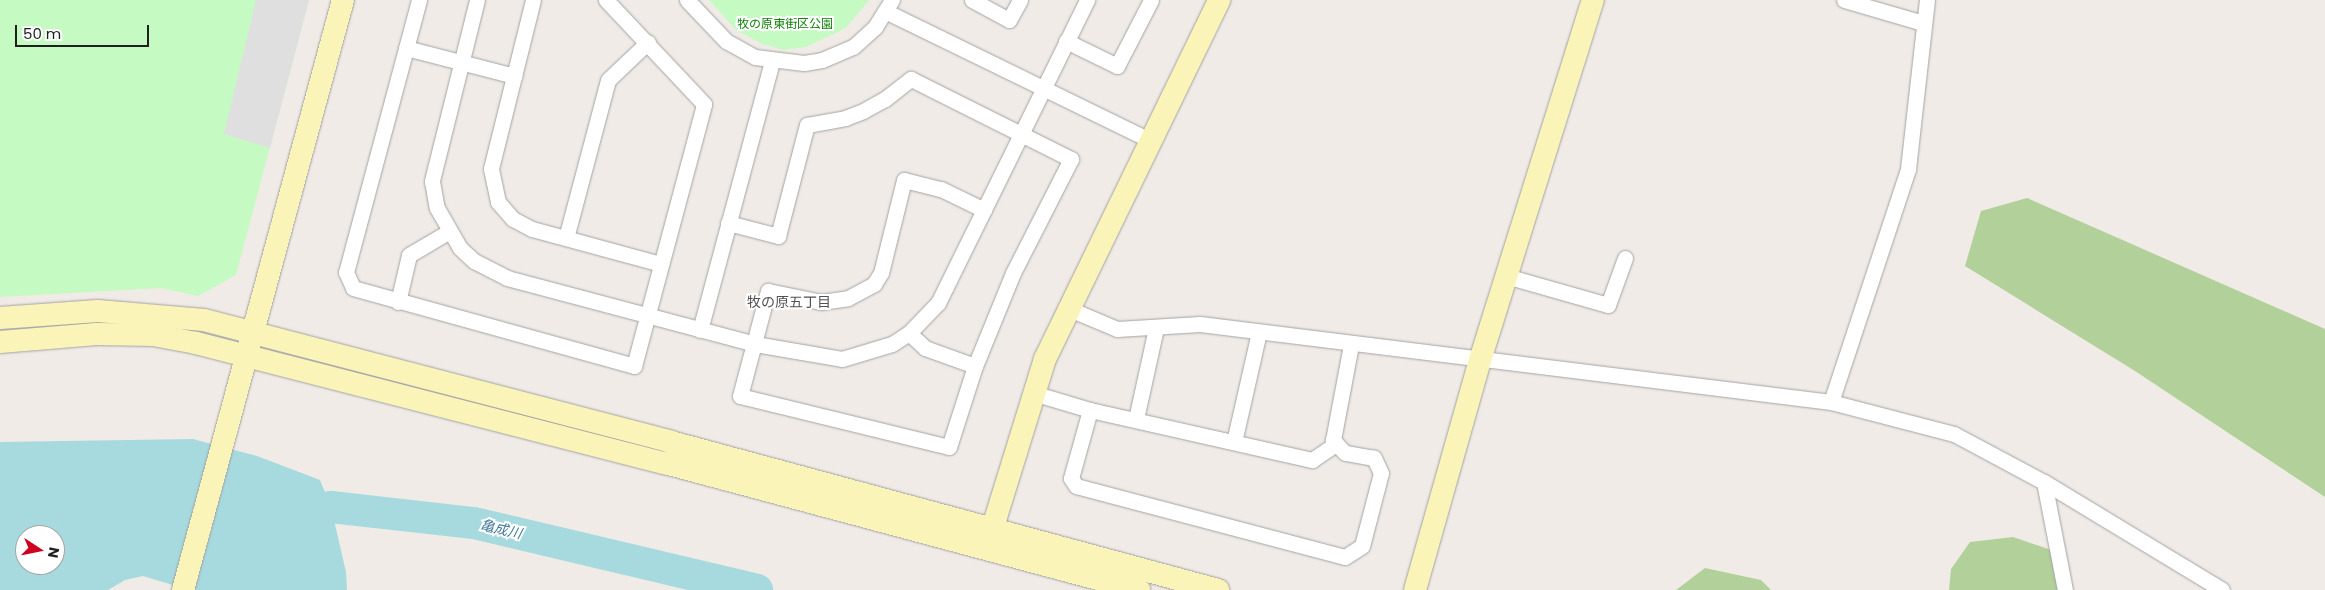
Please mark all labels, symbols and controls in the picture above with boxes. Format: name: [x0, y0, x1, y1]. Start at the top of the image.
scale bar: [18, 15, 151, 47]
park label: 牧の原東街区公園: [737, 17, 833, 31]
text: 50 m: [23, 23, 61, 44]
district label: 牧の原五丁目: [747, 294, 831, 310]
water label: 亀成川: [479, 516, 523, 542]
north arrow: [15, 525, 65, 575]
text: N: [43, 546, 65, 560]

